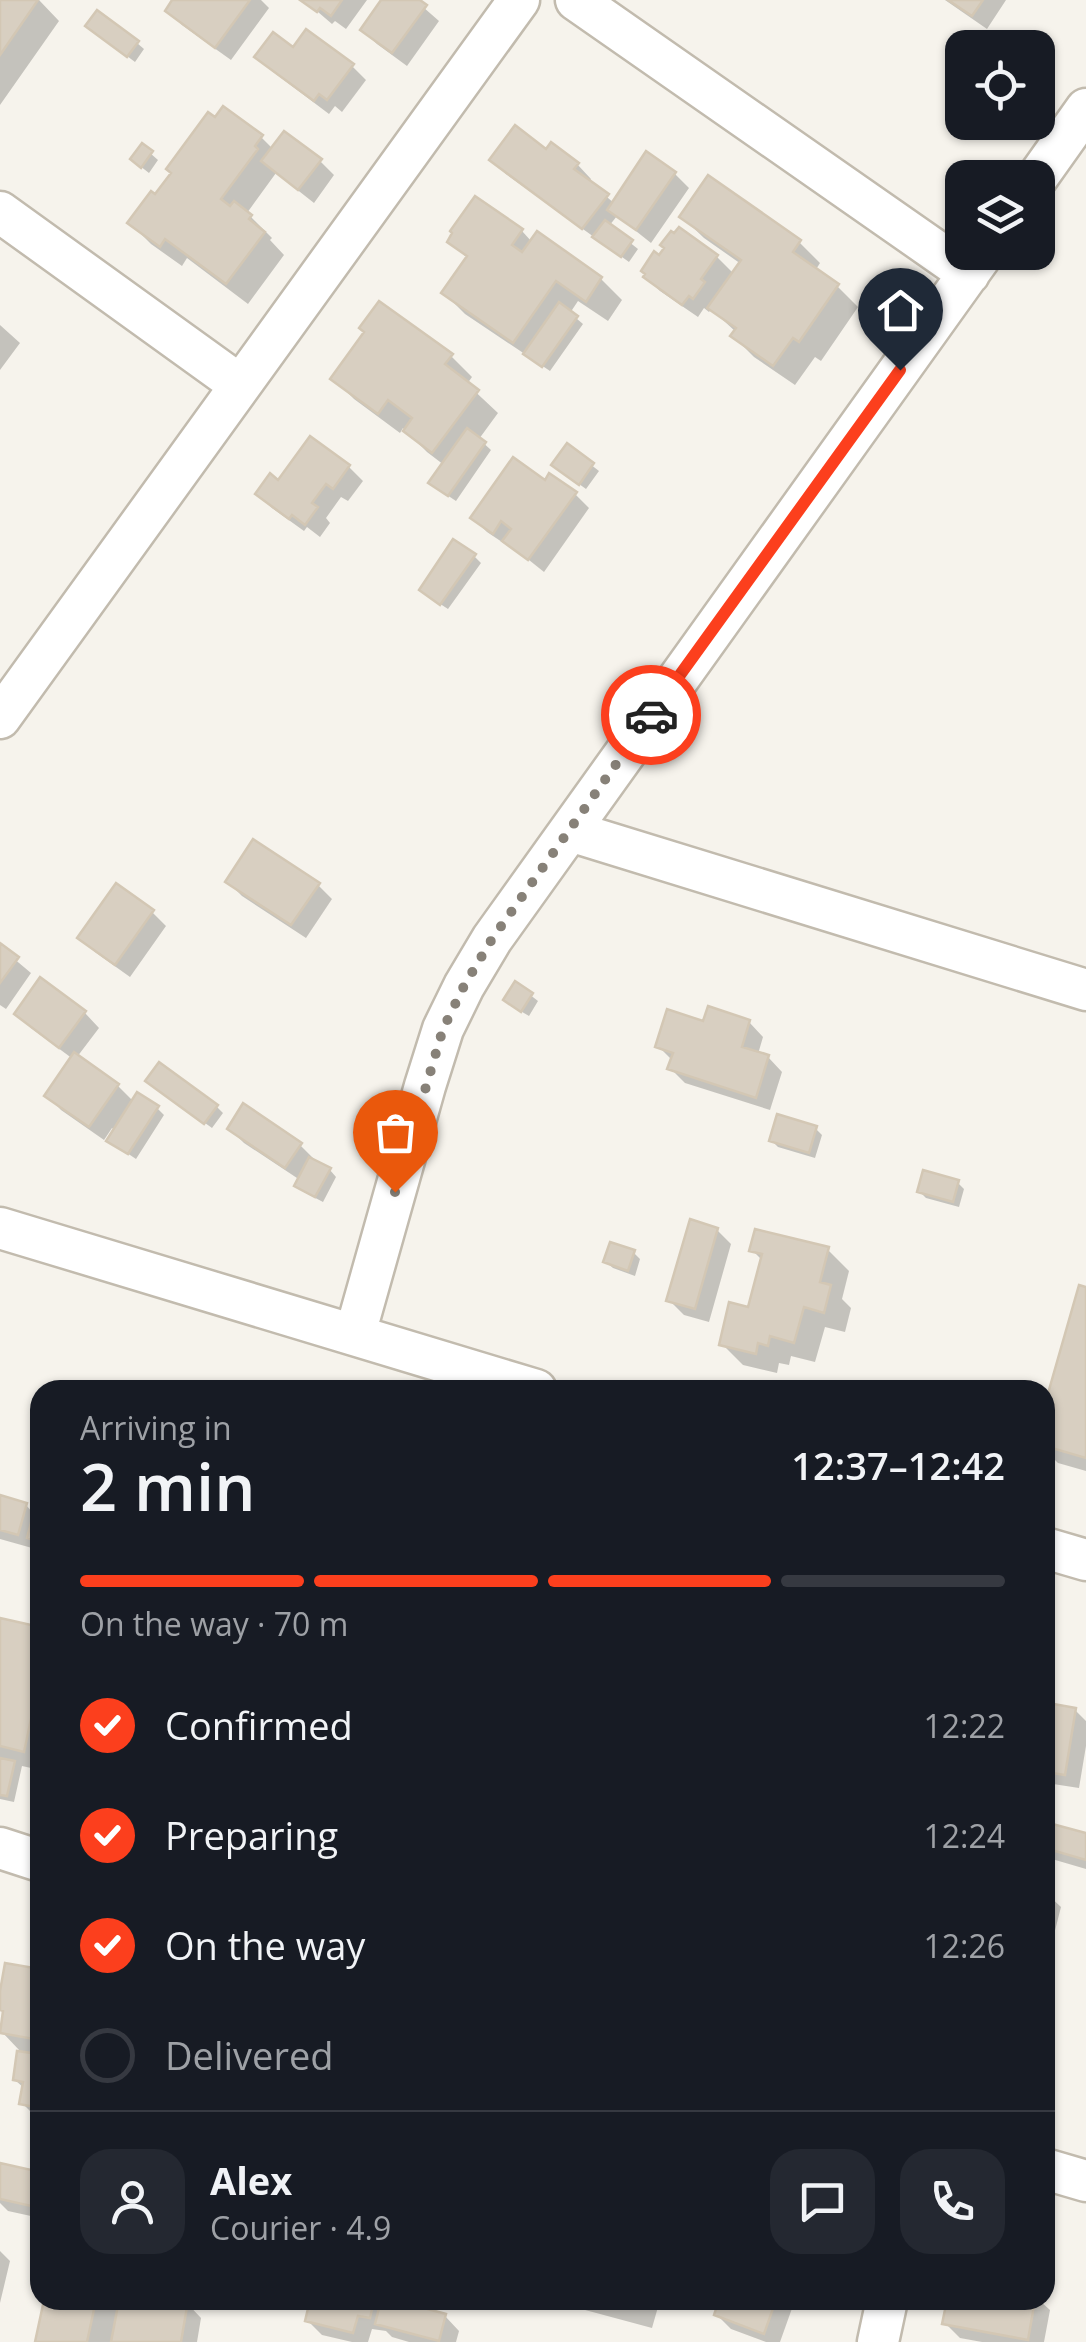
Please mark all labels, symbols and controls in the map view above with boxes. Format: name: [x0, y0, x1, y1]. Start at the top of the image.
map controls: [945, 30, 1055, 270]
button: locate: [945, 30, 1055, 140]
button: layers: [945, 160, 1055, 270]
pin: [858, 268, 943, 371]
icon: home: [873, 283, 928, 338]
courier: [601, 665, 701, 765]
icon: car: [624, 688, 679, 743]
pin: [353, 1090, 438, 1193]
icon: bag: [368, 1105, 423, 1160]
text: Arriving in: [80, 1406, 232, 1449]
text: 12:37–12:42: [791, 1439, 1005, 1491]
text: 2 min: [80, 1442, 255, 1530]
text: On the way · 70 m: [80, 1602, 348, 1645]
icon: check: [80, 1698, 135, 1753]
text: Confirmed: [165, 1699, 353, 1751]
text: 12:22: [923, 1704, 1005, 1747]
icon: check: [80, 1808, 135, 1863]
text: Preparing: [165, 1809, 338, 1861]
text: 12:24: [923, 1814, 1005, 1857]
icon: check: [80, 1918, 135, 1973]
text: On the way: [165, 1919, 365, 1971]
text: 12:26: [923, 1924, 1005, 1967]
text: Delivered: [165, 2029, 334, 2081]
button: person: [80, 2149, 185, 2254]
button: chat: [770, 2149, 875, 2254]
button: phone: [900, 2149, 1005, 2254]
text: Alex: [210, 2154, 292, 2206]
text: Courier · 4.9: [210, 2206, 391, 2249]

